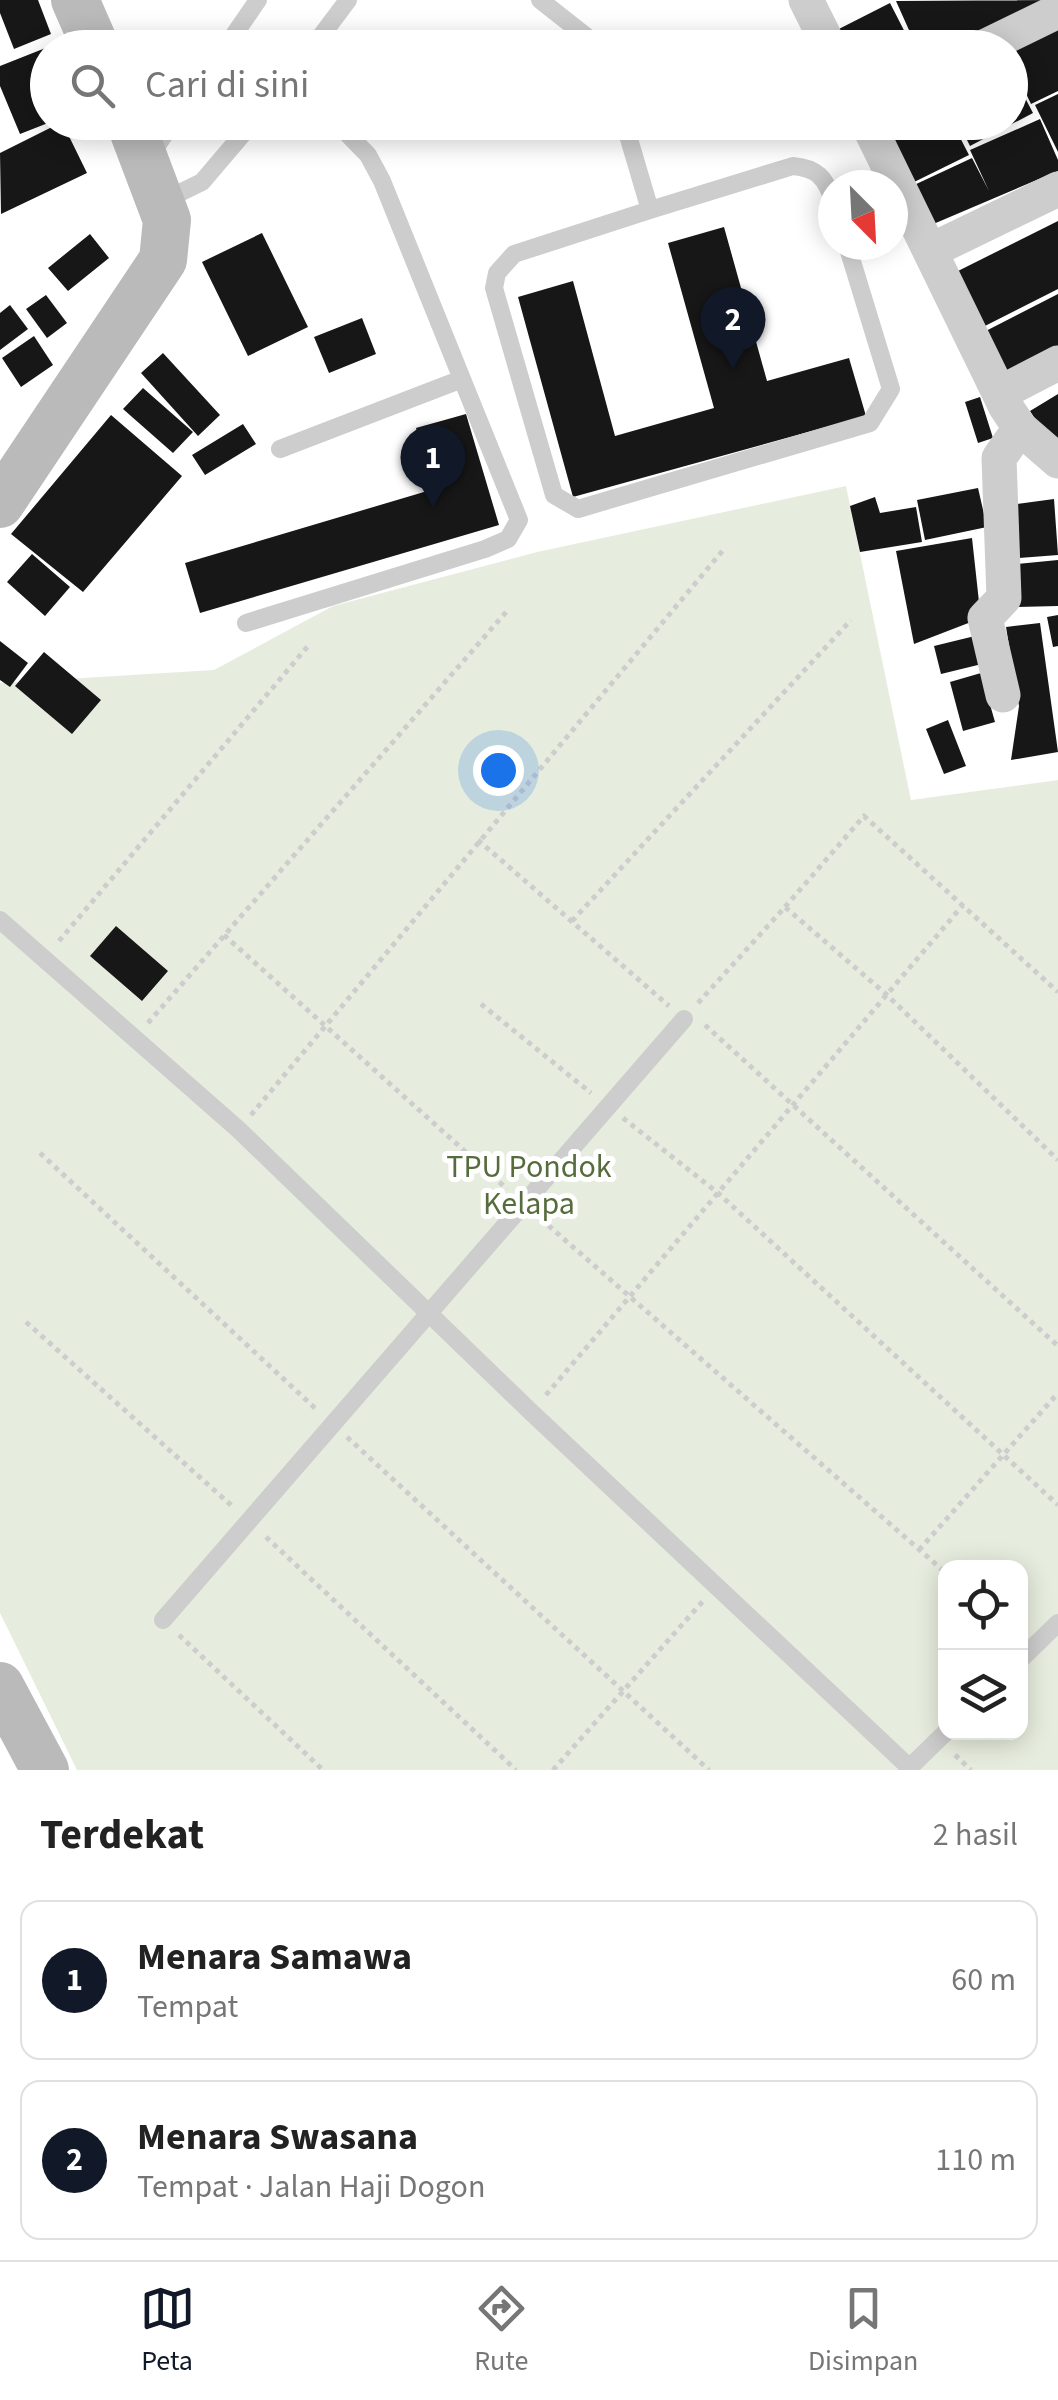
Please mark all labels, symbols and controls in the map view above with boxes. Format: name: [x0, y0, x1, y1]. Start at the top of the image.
search box: [30, 30, 1028, 140]
icon: search: [65, 58, 120, 113]
text: Cari di sini: [145, 58, 309, 112]
north arrow: [818, 170, 908, 260]
pin: 2: [700, 286, 766, 369]
pin: 1: [400, 424, 466, 507]
your location: [473, 745, 524, 796]
park label: TPU Pondok Kelapa: [446, 1144, 612, 1227]
map controls: [938, 1560, 1028, 1740]
button: locate: [938, 1560, 1028, 1650]
button: layers: [938, 1650, 1028, 1740]
text: Terdekat: [40, 1805, 204, 1865]
text: 2 hasil: [933, 1812, 1018, 1858]
text: Menara Samawa: [137, 1930, 412, 1984]
text: 1: [66, 1957, 83, 2003]
text: 60 m: [951, 1957, 1016, 2003]
text: Tempat: [137, 1984, 238, 2030]
text: Menara Swasana: [137, 2110, 418, 2164]
text: 2: [66, 2137, 83, 2183]
text: 110 m: [935, 2137, 1016, 2183]
text: Tempat · Jalan Haji Dogon: [137, 2164, 485, 2210]
tab: Peta: [140, 2281, 195, 2381]
tab: Rute: [474, 2281, 529, 2381]
tab: Disimpan: [808, 2281, 918, 2381]

